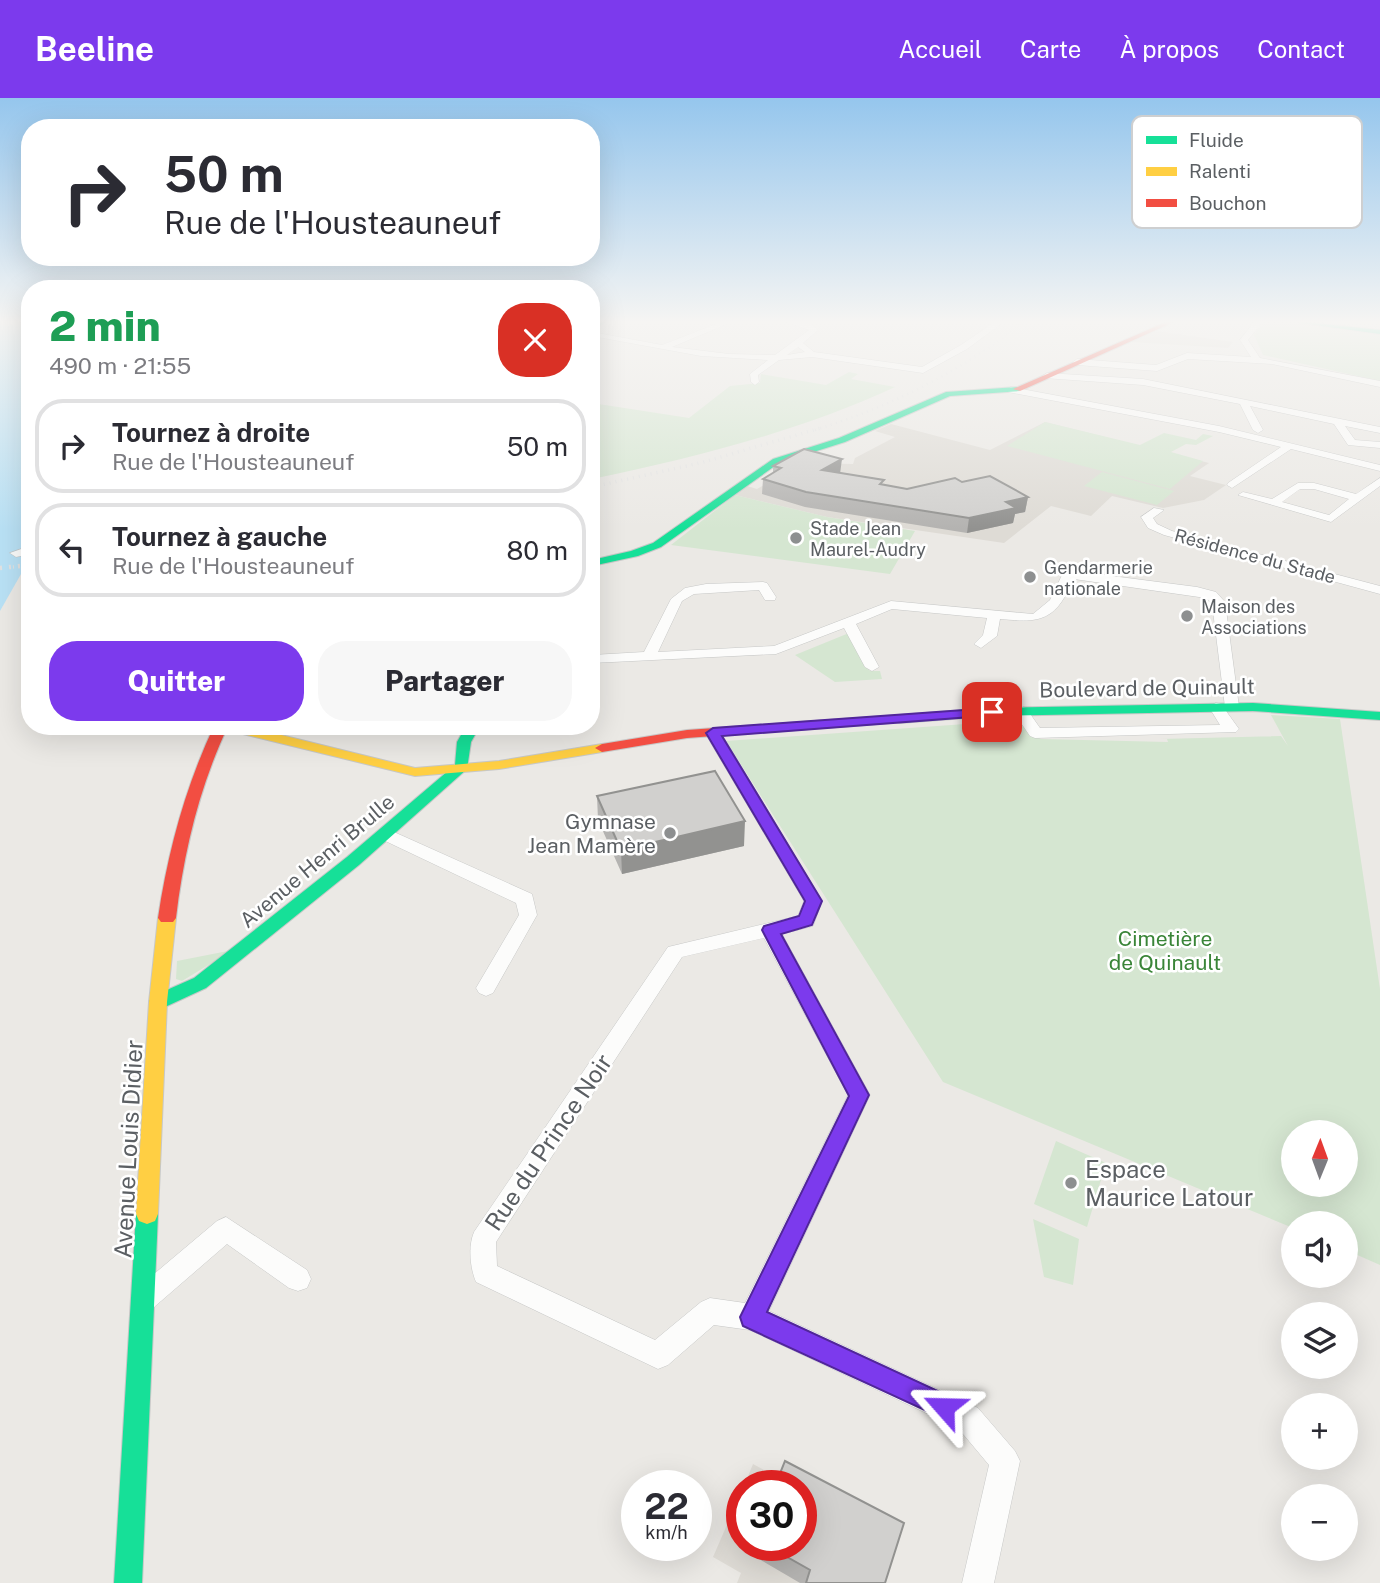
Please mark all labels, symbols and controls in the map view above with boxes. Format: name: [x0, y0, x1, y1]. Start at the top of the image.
text: Beeline: [35, 30, 154, 68]
text: Accueil: [899, 35, 982, 63]
text: Carte: [1020, 35, 1081, 63]
text: À propos: [1119, 35, 1219, 63]
text: Contact: [1257, 35, 1345, 63]
legend: [1132, 116, 1362, 228]
text: Fluide: [1189, 129, 1244, 151]
text: 50 m: [164, 145, 284, 203]
icon: right: [49, 147, 140, 238]
text: Ralenti: [1189, 160, 1251, 182]
text: Bouchon: [1189, 192, 1266, 214]
text: Rue de l'Housteauneuf: [164, 204, 501, 241]
text: 2 min: [49, 301, 161, 350]
button: close: [498, 303, 572, 377]
text: 490 m · 21:55: [49, 352, 191, 379]
text: Tournez à droite: [112, 417, 310, 448]
icon: right: [53, 427, 91, 465]
text: 50 m: [507, 431, 568, 462]
text: Rue de l'Housteauneuf: [112, 448, 354, 475]
place label: Stade Jean Maurel-Audry: [810, 518, 926, 560]
text: Tournez à gauche: [112, 521, 327, 552]
street label: Résidence du Stade: [1172, 524, 1338, 588]
marker: Stade Jean Maurel-Audry: [788, 530, 804, 546]
icon: left: [53, 531, 91, 569]
text: 80 m: [507, 535, 568, 566]
text: Rue de l'Housteauneuf: [112, 552, 354, 579]
place label: Gendarmerie nationale: [1044, 557, 1153, 599]
marker: Gendarmerie nationale: [1022, 569, 1038, 585]
place label: Maison des Associations: [1201, 596, 1307, 638]
marker: Maison des Associations: [1179, 608, 1195, 624]
button: Quitter: [49, 641, 304, 721]
button: Partager: [318, 641, 572, 721]
street label: Boulevard de Quinault: [1039, 674, 1255, 702]
pin: [962, 682, 1022, 742]
icon: arrive: [973, 693, 1011, 731]
street label: Avenue Henri Brulle: [235, 789, 399, 933]
place label: Gymnase Jean Mamère: [527, 809, 656, 858]
marker: Gymnase Jean Mamère: [662, 825, 678, 841]
park label: Cimetière de Quinault: [1109, 926, 1221, 975]
street label: Avenue Louis Didier: [108, 1039, 148, 1259]
street label: Rue du Prince Noir: [479, 1048, 617, 1236]
north arrow: [1281, 1120, 1358, 1197]
map controls: [1281, 1120, 1358, 1561]
place label: Espace Maurice Latour: [1085, 1155, 1253, 1211]
marker: Espace Maurice Latour: [1063, 1175, 1079, 1191]
button: sound: [1281, 1211, 1358, 1288]
button: layers: [1281, 1302, 1358, 1379]
position arrow: [907, 1370, 981, 1444]
button: +: [1281, 1393, 1358, 1470]
speed limit sign: 30: [726, 1470, 817, 1561]
button: −: [1281, 1484, 1358, 1561]
text: 22: [644, 1486, 689, 1527]
text: km/h: [645, 1522, 688, 1543]

